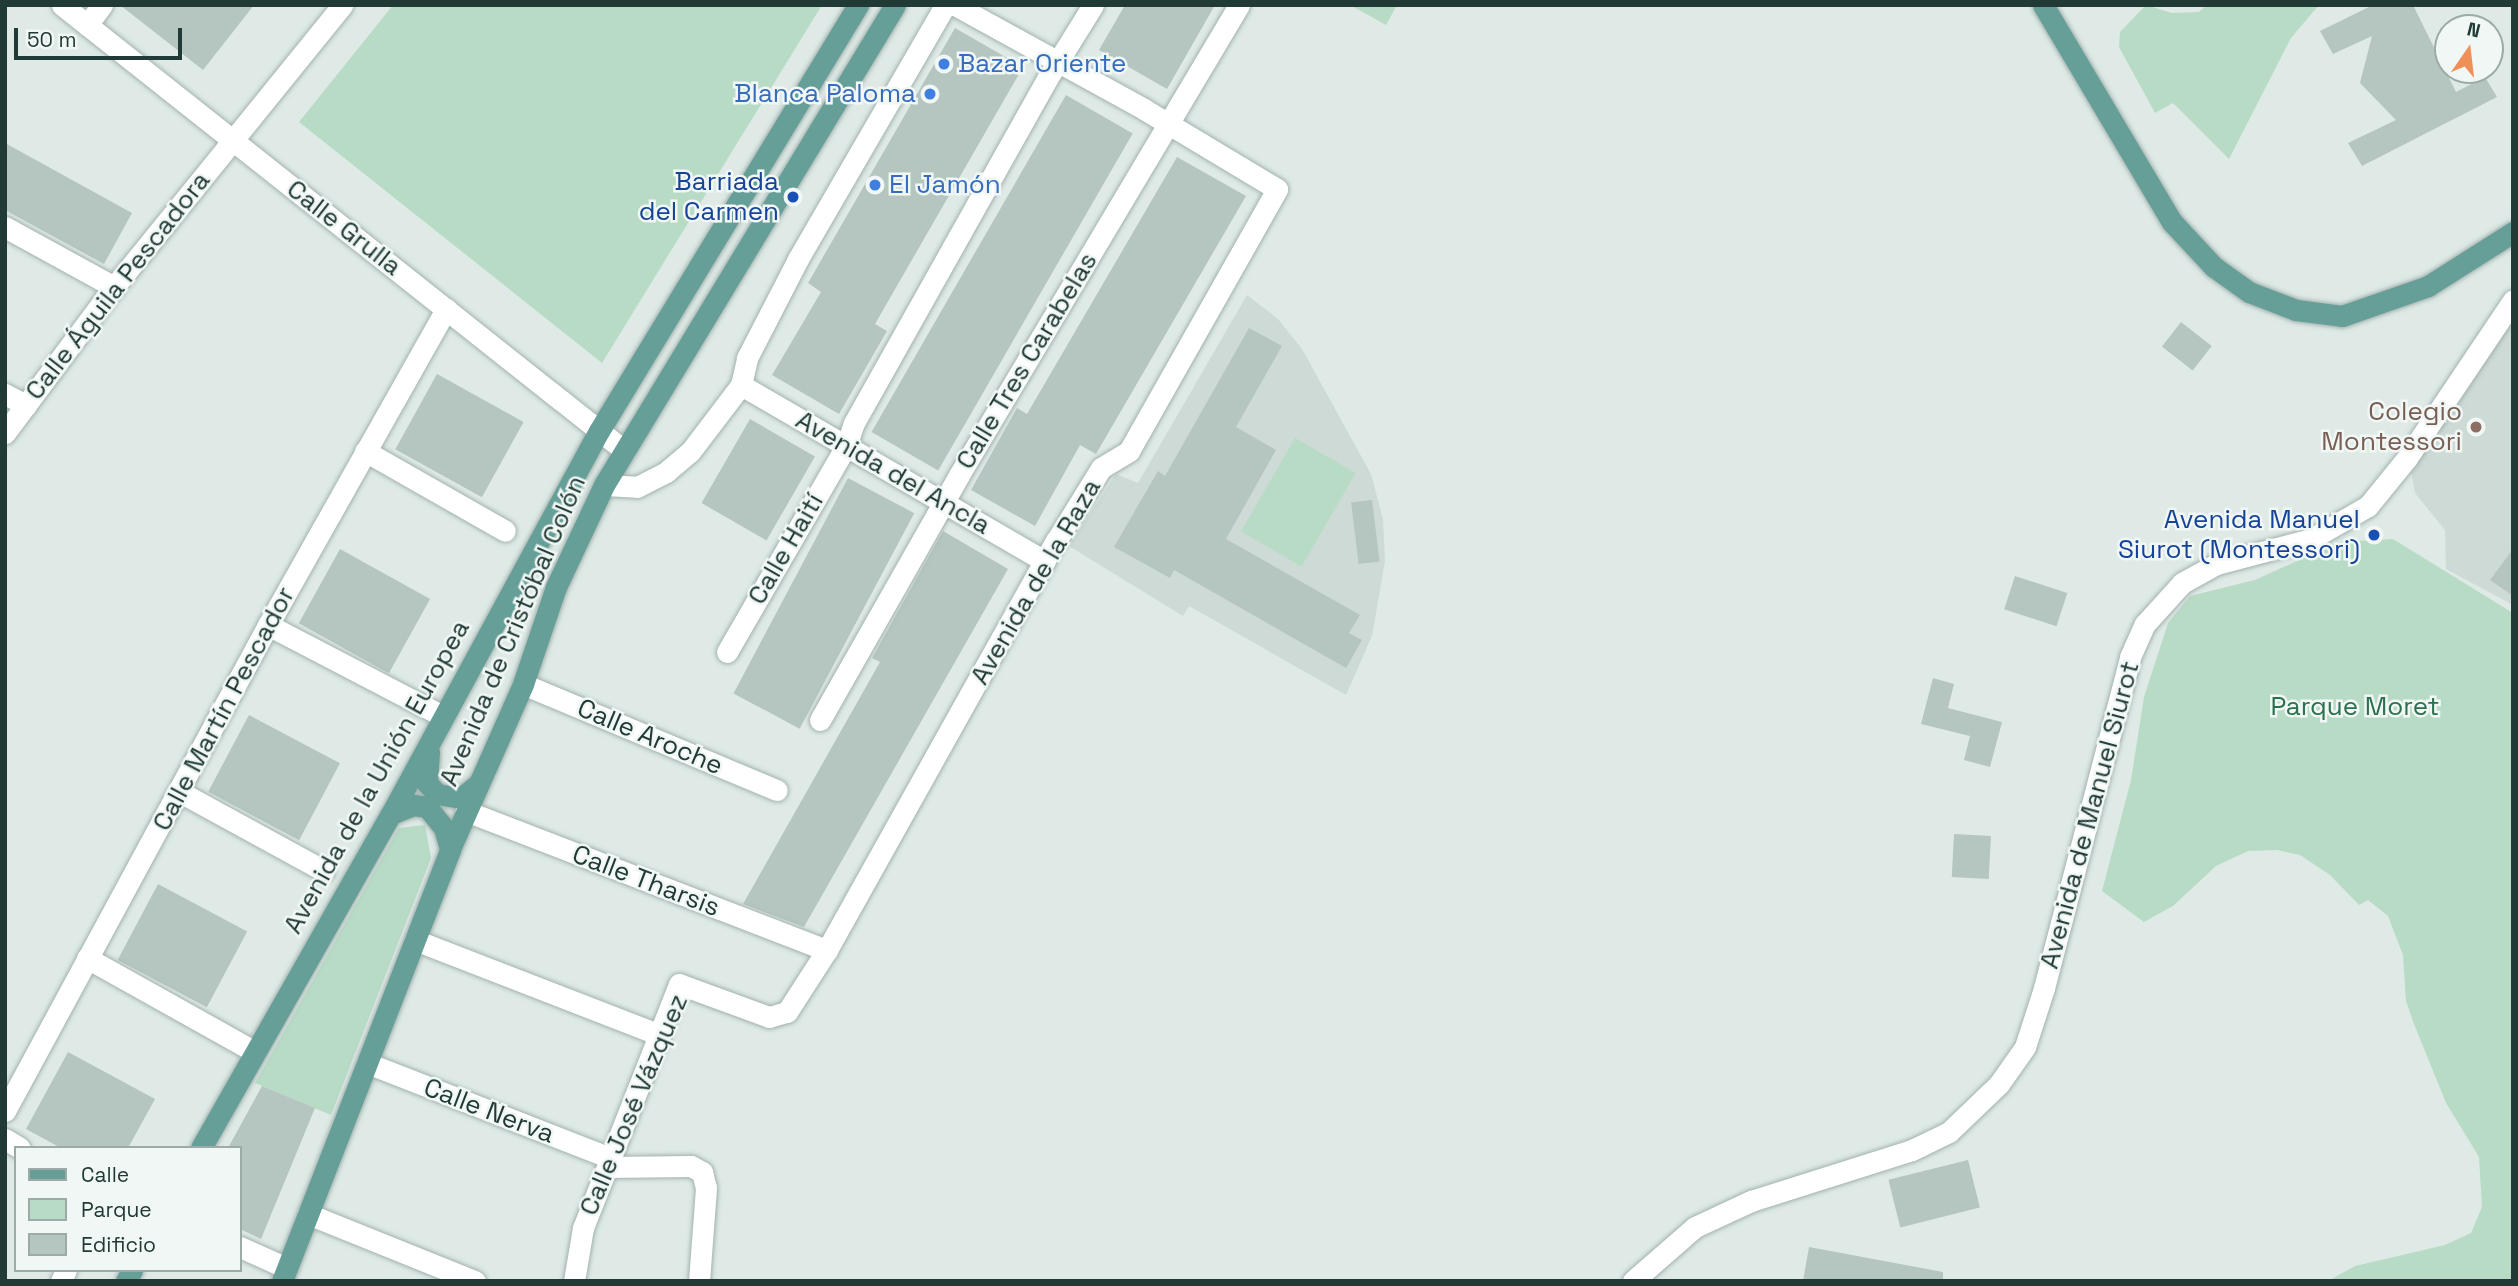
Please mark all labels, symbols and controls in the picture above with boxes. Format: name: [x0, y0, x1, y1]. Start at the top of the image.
scale bar: [18, 14, 186, 58]
north arrow: [2434, 14, 2504, 84]
text: N: [2465, 16, 2483, 44]
text: 50 m: [27, 26, 77, 53]
place label: Bazar Oriente: [958, 48, 1126, 80]
marker: Bazar Oriente: [936, 56, 952, 72]
place label: Blanca Paloma: [734, 78, 916, 110]
marker: Blanca Paloma: [922, 86, 938, 102]
street label: Calle Águila Pescadora: [19, 166, 217, 406]
place label: Barriada del Carmen: [639, 166, 779, 228]
place label: El Jamón: [889, 169, 1001, 201]
street label: Calle Grulla: [280, 174, 408, 282]
marker: El Jamón: [867, 177, 883, 193]
marker: Barriada del Carmen: [785, 189, 801, 205]
street label: Calle Tres Carabelas: [950, 247, 1104, 475]
place label: Colegio Montessori: [2321, 396, 2462, 458]
street label: Avenida del Ancla: [790, 405, 996, 541]
marker: Colegio Montessori: [2468, 419, 2484, 435]
street label: Avenida de Cristóbal Colón: [433, 471, 593, 791]
street label: Avenida de la Raza: [964, 474, 1108, 690]
street label: Calle Haití: [742, 488, 830, 610]
place label: Avenida Manuel Siurot (Montessori): [2118, 504, 2360, 566]
marker: Avenida Manuel Siurot (Montessori): [2366, 527, 2382, 543]
street label: Calle Martín Pescador: [146, 582, 302, 836]
street label: Avenida de la Unión Europea: [278, 615, 476, 939]
street label: Avenida de Manuel Siurot: [2034, 658, 2146, 972]
park label: Parque Moret: [2270, 691, 2440, 723]
street label: Calle Aroche: [573, 692, 727, 782]
street label: Calle Tharsis: [568, 838, 724, 924]
street label: Calle José Vázquez: [573, 990, 695, 1220]
street label: Calle Nerva: [419, 1072, 559, 1150]
legend: [14, 1146, 242, 1272]
text: Calle: [81, 1161, 129, 1188]
text: Parque: [81, 1196, 152, 1223]
text: Edificio: [81, 1231, 156, 1258]

